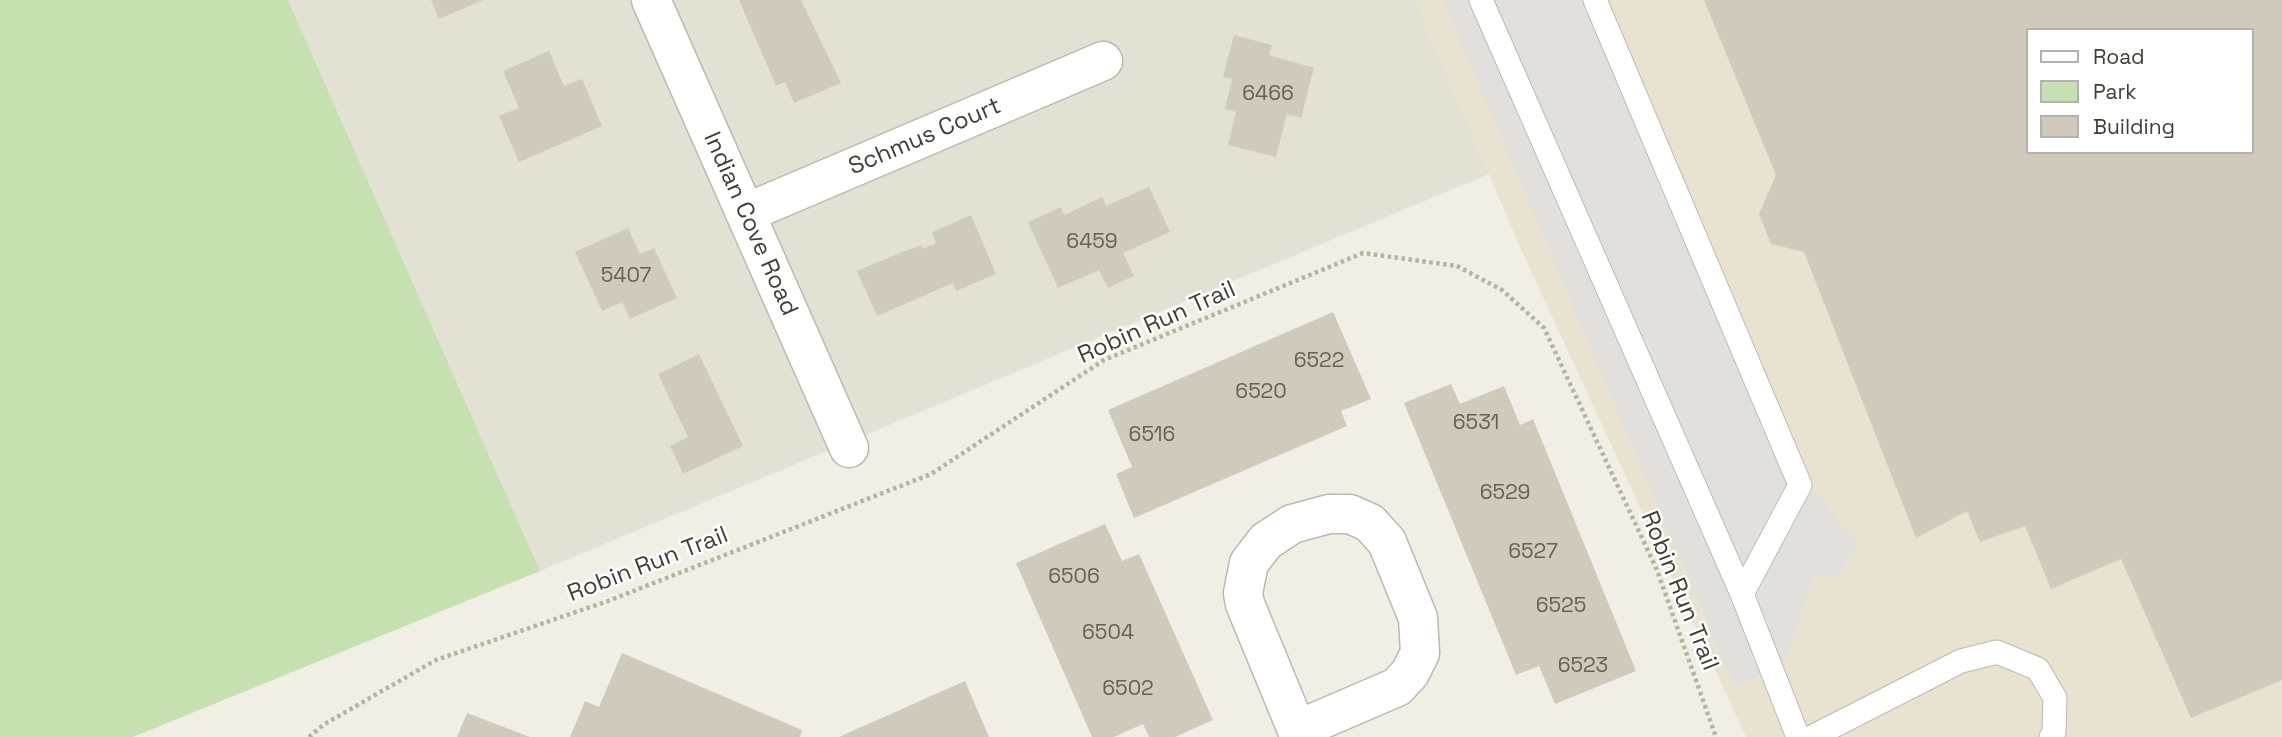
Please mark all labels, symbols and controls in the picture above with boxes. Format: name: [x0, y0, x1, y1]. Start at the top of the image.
legend: [2026, 28, 2254, 154]
text: Road: [2093, 43, 2145, 70]
text: Park: [2093, 78, 2137, 105]
house number: 6466: [1242, 81, 1294, 107]
street label: Schmus Court: [844, 92, 1006, 182]
text: Building: [2093, 113, 2175, 140]
street label: Indian Cove Road: [697, 128, 803, 320]
house number: 6459: [1066, 229, 1118, 255]
house number: 5407: [601, 263, 651, 289]
street label: Robin Run Trail: [1074, 275, 1240, 371]
house number: 6522: [1294, 348, 1344, 374]
house number: 6520: [1235, 379, 1287, 405]
house number: 6531: [1453, 410, 1499, 436]
house number: 6516: [1129, 422, 1175, 448]
house number: 6529: [1480, 480, 1530, 506]
street label: Robin Run Trail: [1634, 507, 1724, 675]
street label: Robin Run Trail: [564, 521, 732, 609]
house number: 6527: [1508, 539, 1558, 565]
house number: 6506: [1048, 564, 1100, 590]
house number: 6525: [1536, 593, 1586, 619]
house number: 6504: [1082, 620, 1134, 646]
house number: 6523: [1558, 653, 1608, 679]
house number: 6502: [1102, 676, 1154, 702]

